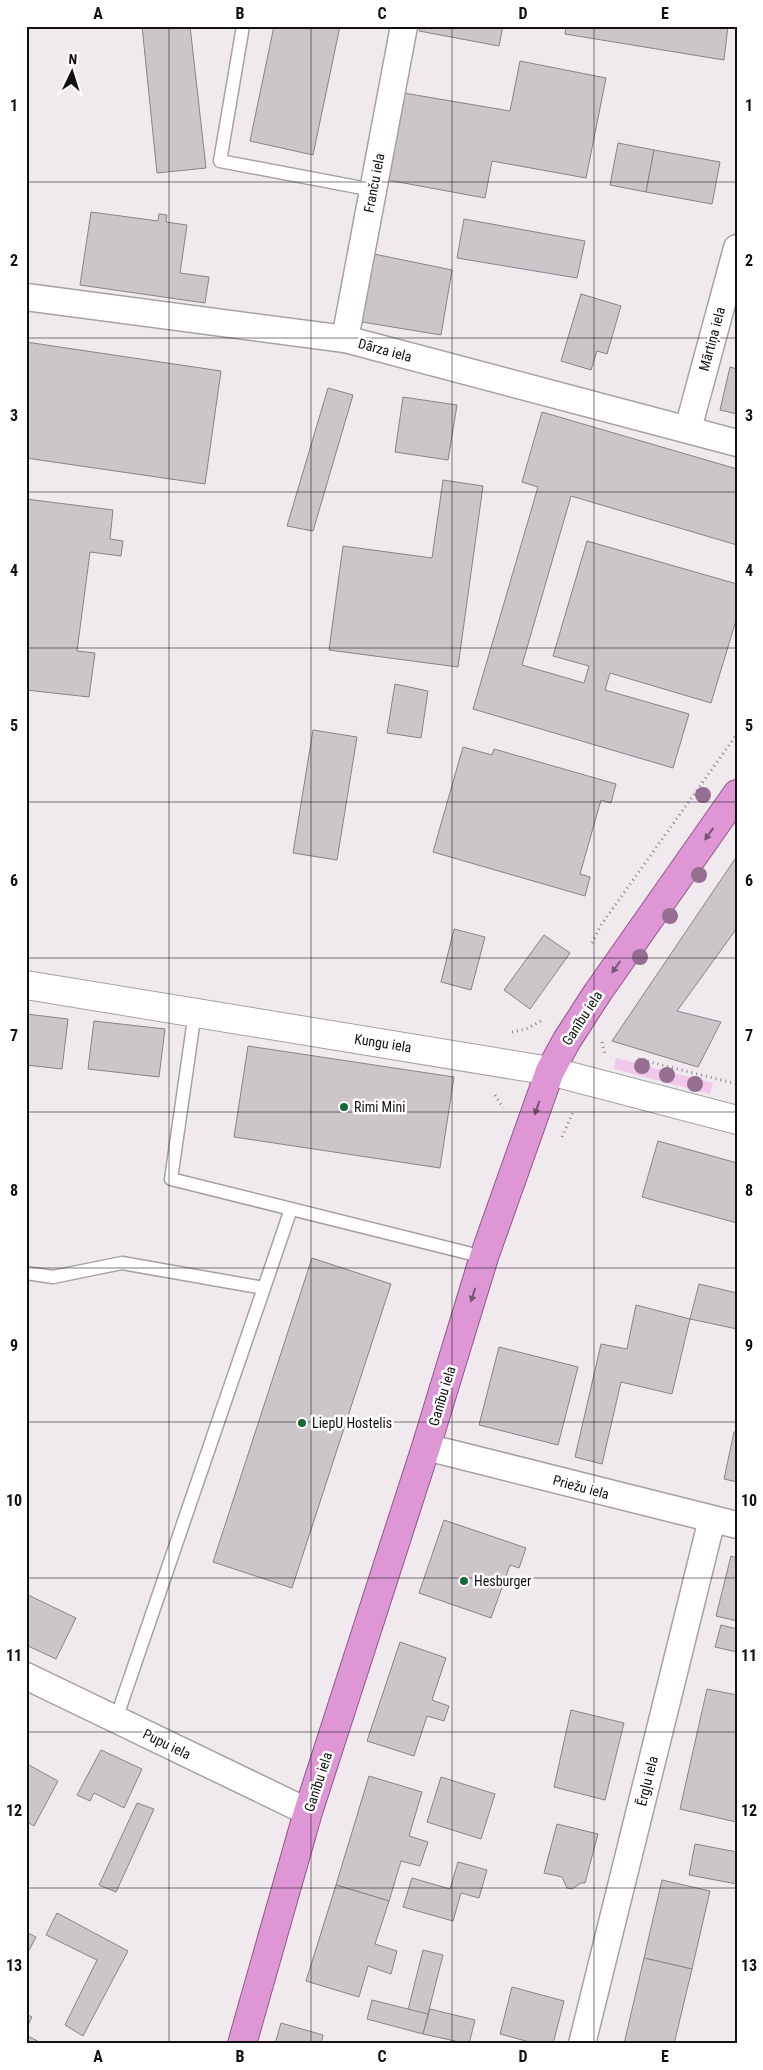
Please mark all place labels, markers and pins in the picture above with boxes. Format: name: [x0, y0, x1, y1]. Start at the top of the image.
place label: Rimi Mini: [354, 1099, 405, 1115]
marker: Rimi Mini: [338, 1101, 350, 1113]
place label: LiepU Hostelis: [312, 1415, 392, 1431]
marker: LiepU Hostelis: [296, 1417, 308, 1429]
place label: Hesburger: [474, 1573, 531, 1589]
marker: Hesburger: [458, 1575, 470, 1587]

